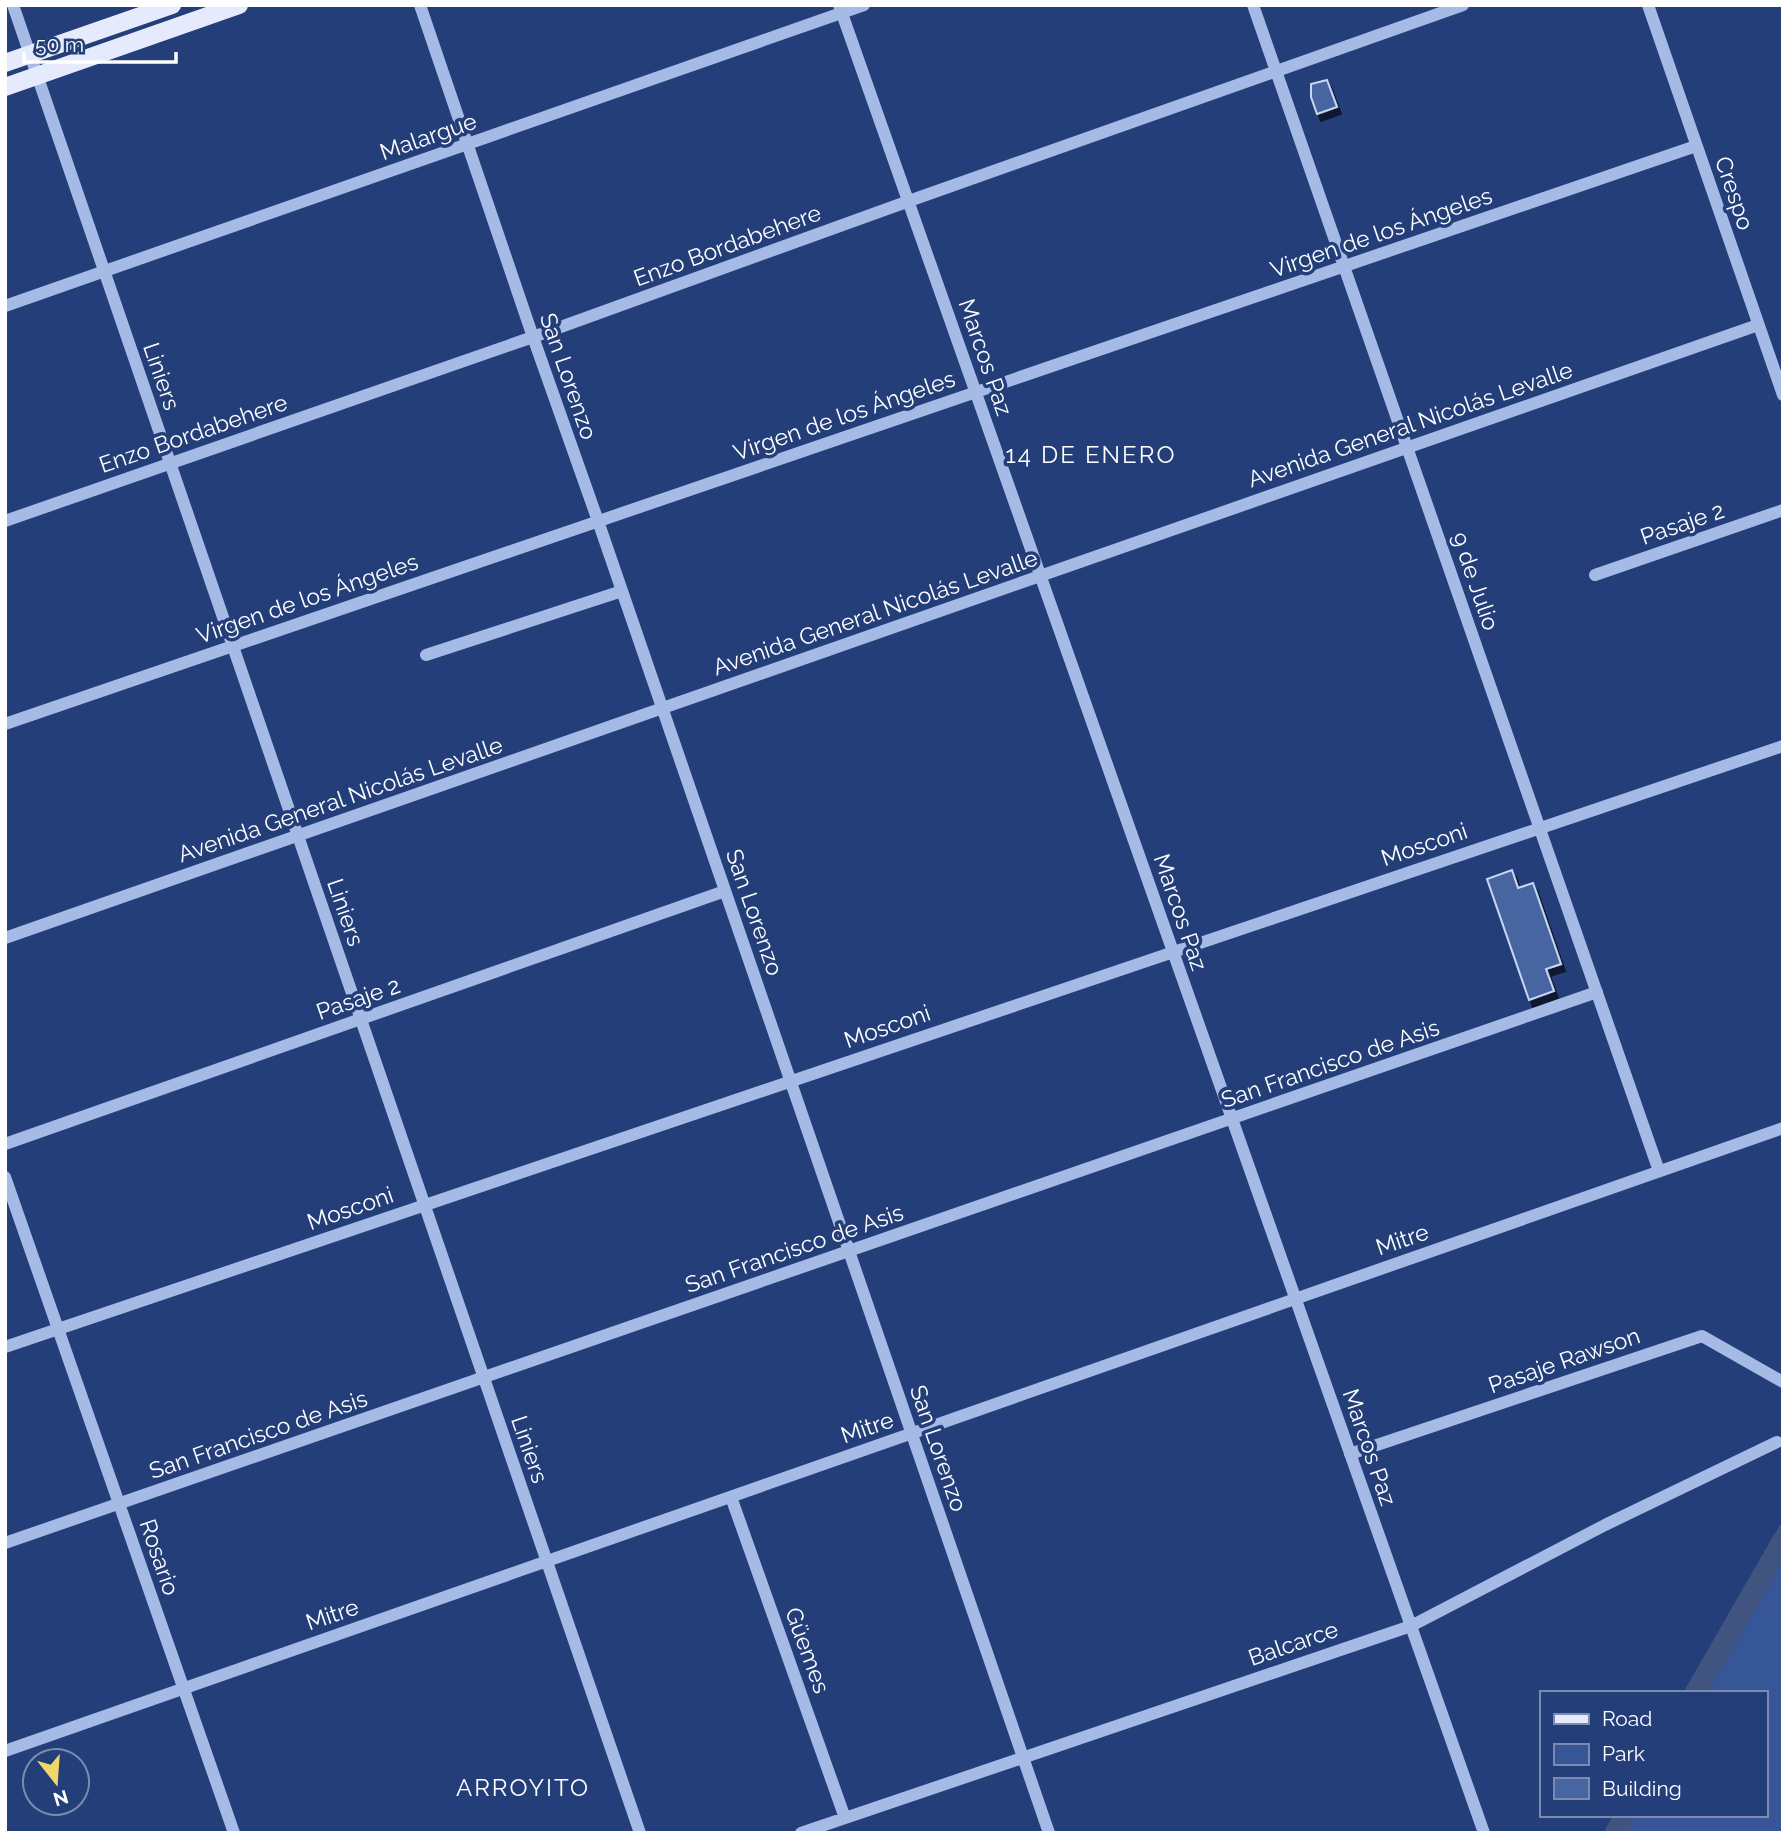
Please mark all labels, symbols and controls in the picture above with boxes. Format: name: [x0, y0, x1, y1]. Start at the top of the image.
scale bar: [24, 21, 177, 65]
text: 50 m: [35, 32, 84, 57]
street label: Malargue: [376, 107, 480, 165]
street label: Crespo: [1710, 153, 1760, 233]
street label: Virgen de los Ángeles: [1267, 181, 1495, 283]
street label: Enzo Bordabehere: [630, 199, 824, 291]
street label: Marcos Paz: [953, 295, 1019, 419]
street label: San Lorenzo: [535, 309, 603, 443]
street label: Liniers: [138, 339, 186, 413]
street label: Avenida General Nicolás Levalle: [1244, 356, 1576, 492]
street label: Virgen de los Ángeles: [730, 364, 958, 466]
street label: Enzo Bordabehere: [95, 388, 291, 478]
district label: 14 DE ENERO: [1006, 440, 1176, 469]
street label: Pasaje 2: [1637, 496, 1727, 550]
street label: 9 de Julio: [1447, 528, 1505, 634]
street label: Avenida General Nicolás Levalle: [709, 544, 1041, 680]
street label: Virgen de los Ángeles: [193, 547, 421, 649]
street label: Avenida General Nicolás Levalle: [174, 731, 506, 867]
street label: Mosconi: [1377, 817, 1471, 871]
street label: San Lorenzo: [721, 845, 789, 979]
street label: Marcos Paz: [1148, 850, 1214, 974]
street label: Liniers: [322, 875, 370, 949]
street label: Pasaje 2: [313, 971, 403, 1025]
street label: Mosconi: [840, 999, 934, 1053]
street label: San Francisco de Asis: [1217, 1013, 1443, 1113]
street label: Mosconi: [303, 1181, 397, 1235]
street label: San Francisco de Asis: [681, 1198, 907, 1298]
street label: Mitre: [1372, 1217, 1432, 1261]
street label: Pasaje Rawson: [1485, 1321, 1643, 1399]
street label: San Lorenzo: [905, 1381, 973, 1515]
street label: San Francisco de Asis: [145, 1384, 371, 1484]
street label: Marcos Paz: [1337, 1385, 1403, 1509]
street label: Mitre: [837, 1405, 897, 1449]
street label: Liniers: [506, 1412, 554, 1486]
street label: Rosario: [134, 1515, 186, 1599]
street label: Mitre: [302, 1592, 362, 1636]
street label: Güemes: [780, 1603, 836, 1697]
street label: Balcarce: [1245, 1615, 1341, 1671]
legend: [1540, 1691, 1767, 1817]
text: Road: [1602, 1706, 1652, 1731]
text: Park: [1602, 1741, 1645, 1766]
north arrow: [21, 1747, 91, 1817]
district label: ARROYITO: [456, 1773, 590, 1802]
text: Building: [1602, 1776, 1682, 1801]
text: N: [51, 1786, 71, 1811]

